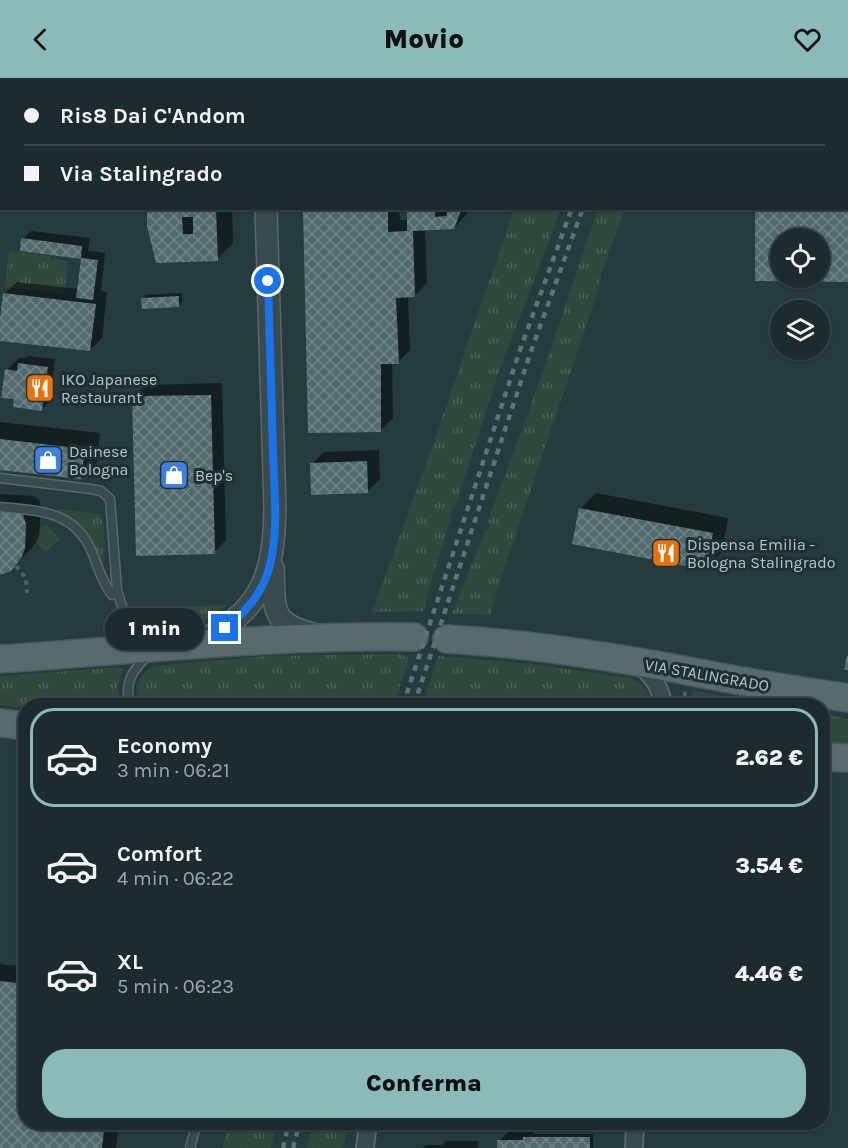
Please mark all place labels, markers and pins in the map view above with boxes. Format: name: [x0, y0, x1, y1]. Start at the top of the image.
place label: IKO Japanese Restaurant: [61, 370, 157, 407]
restaurant icon: IKO Japanese Restaurant: [24, 372, 56, 404]
place label: Dainese Bologna: [69, 442, 128, 479]
shop icon: Dainese Bologna: [32, 444, 64, 476]
shop icon: Bep's: [158, 459, 190, 491]
place label: Bep's: [195, 466, 233, 485]
place label: Dispensa Emilia - Bologna Stalingrado: [687, 535, 835, 572]
restaurant icon: Dispensa Emilia - Bologna Stalingrado: [650, 537, 682, 569]

